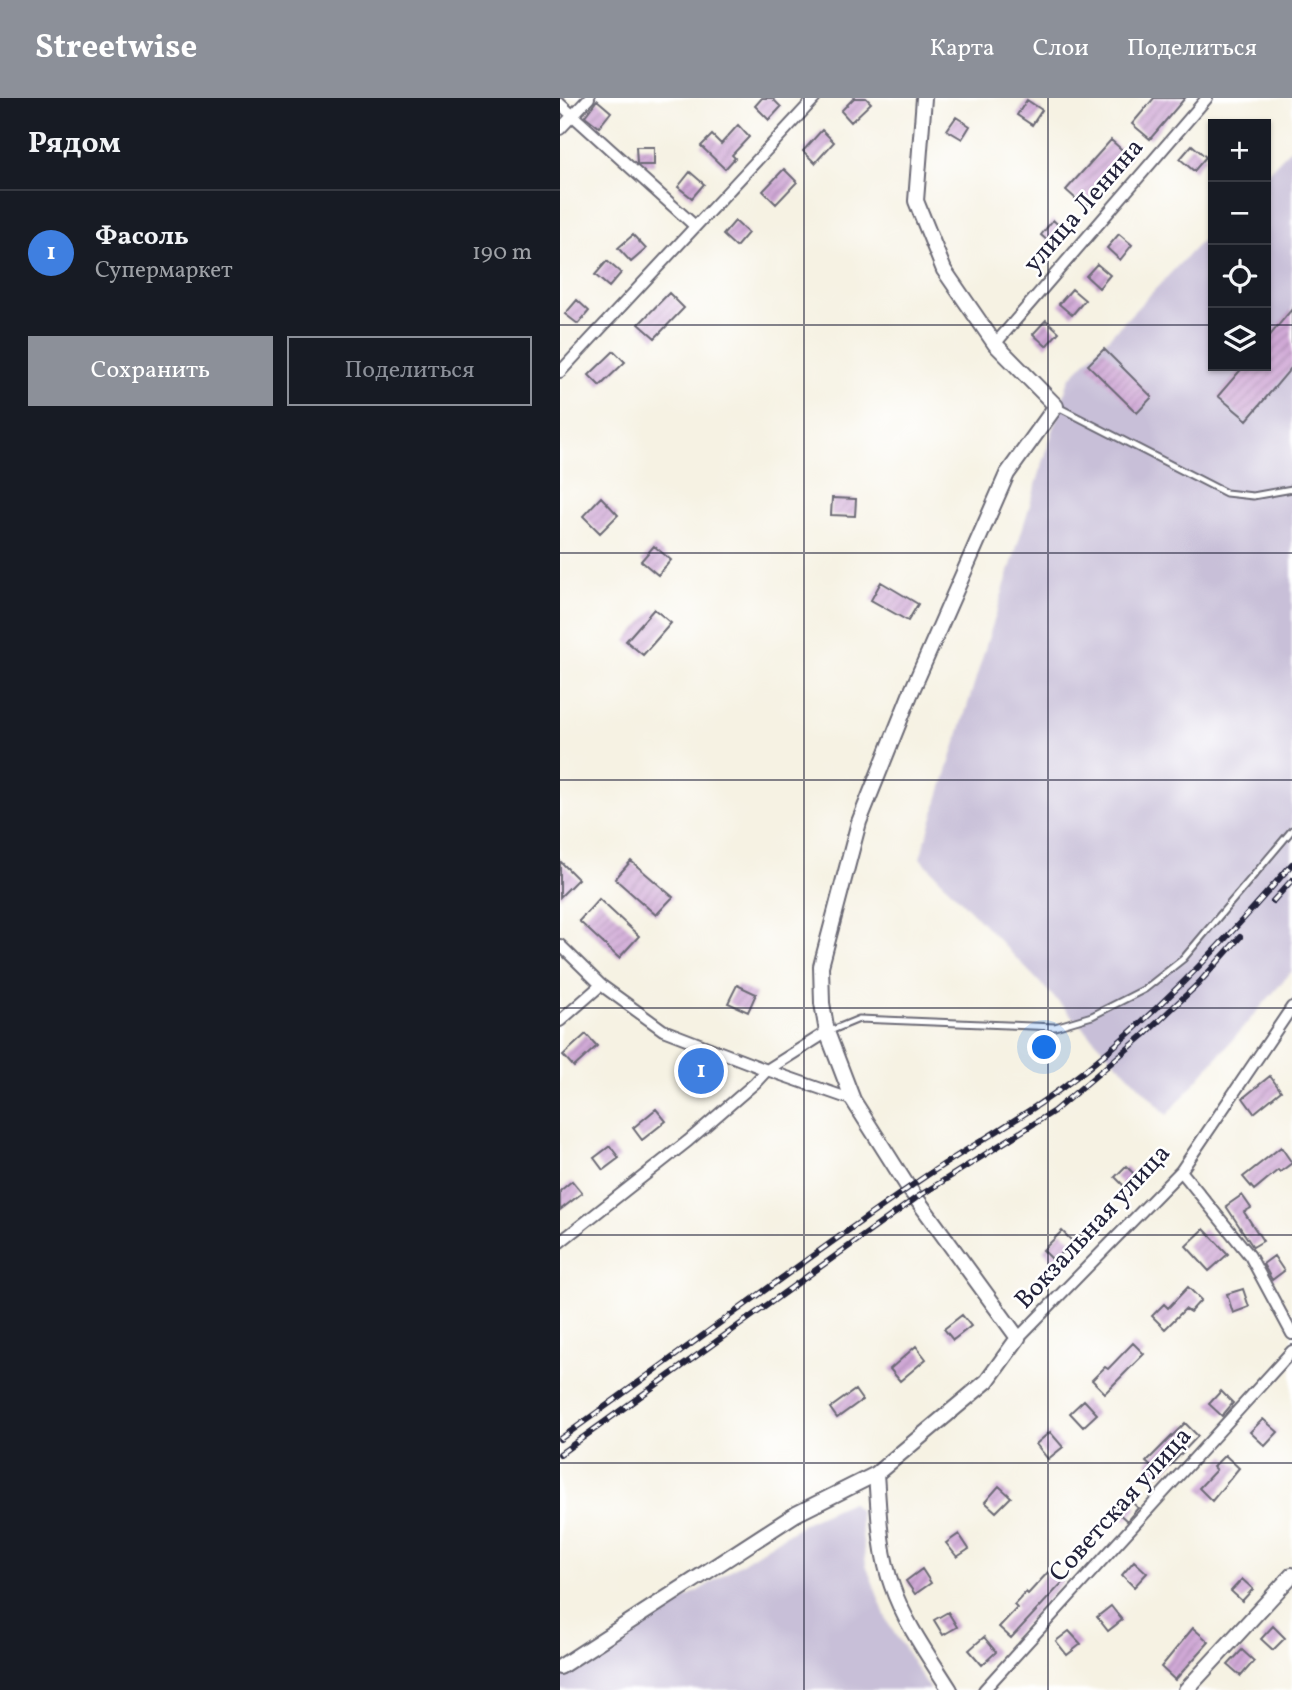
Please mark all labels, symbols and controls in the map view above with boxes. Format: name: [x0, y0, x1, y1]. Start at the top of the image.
text: Streetwise: [35, 26, 197, 72]
text: Карта: [930, 32, 995, 66]
text: Слои: [1033, 32, 1089, 66]
text: Поделиться: [1127, 32, 1257, 66]
map controls: [1208, 119, 1271, 371]
button: +: [1208, 119, 1271, 182]
text: Рядом: [28, 123, 121, 165]
street label: улица Ленина: [1015, 131, 1153, 281]
button: −: [1208, 182, 1271, 245]
text: Фасоль: [95, 219, 189, 255]
text: 1: [46, 237, 56, 269]
text: 190 m: [472, 237, 532, 269]
button: locate: [1208, 245, 1271, 308]
text: Супермаркет: [95, 255, 233, 287]
button: layers: [1208, 308, 1271, 371]
button: Сохранить: [28, 336, 273, 406]
button: Поделиться: [287, 336, 532, 406]
your location: [1027, 1030, 1061, 1064]
pin: 1: [678, 1045, 724, 1097]
street label: Вокзальная улица: [1007, 1136, 1179, 1318]
street label: Советская улица: [1041, 1419, 1201, 1591]

